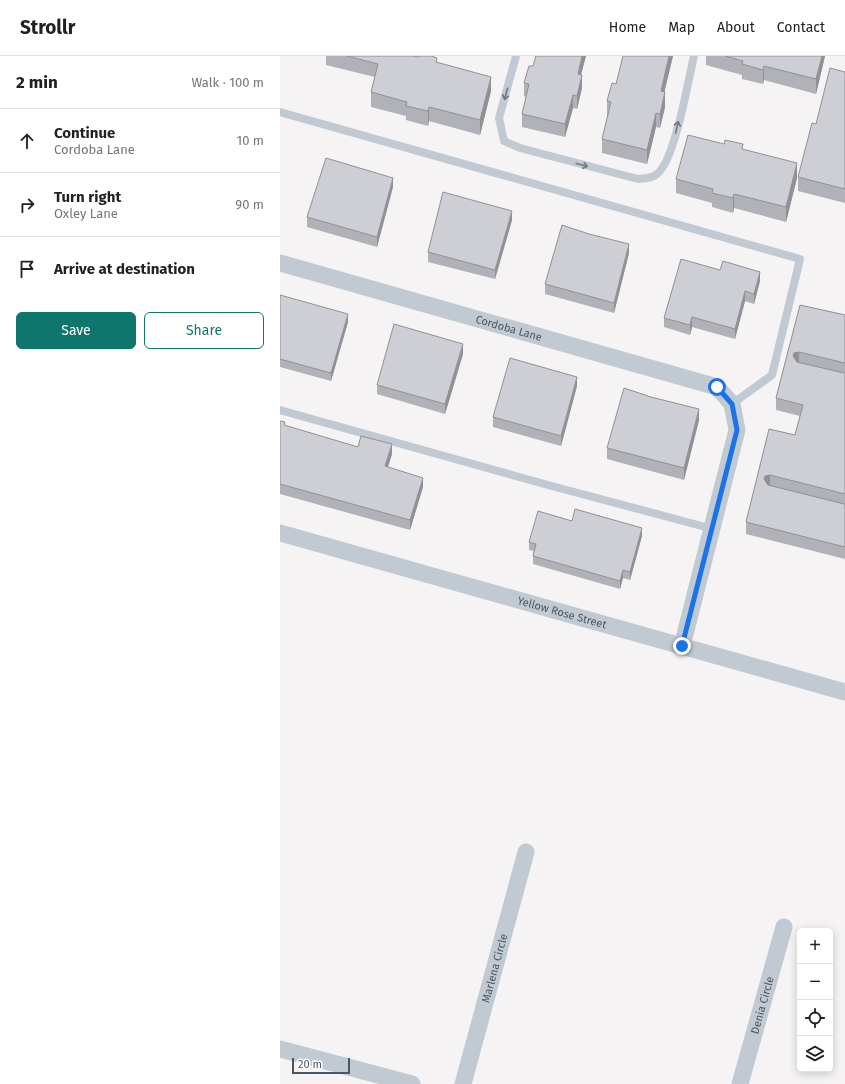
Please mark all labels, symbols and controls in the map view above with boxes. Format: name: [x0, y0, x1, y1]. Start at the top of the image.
text: Strollr: [20, 16, 75, 39]
text: Home: [609, 19, 646, 36]
text: Map: [668, 19, 695, 36]
text: About: [717, 19, 755, 36]
text: Contact: [777, 19, 825, 36]
text: 2 min: [16, 72, 58, 93]
text: Walk · 100 m: [192, 75, 264, 90]
one-way arrow: [501, 87, 509, 100]
one-way arrow: [673, 121, 681, 134]
text: Continue: [54, 124, 115, 142]
icon: ahead: [16, 130, 38, 152]
text: 10 m: [237, 133, 264, 148]
text: Cordoba Lane: [54, 142, 135, 157]
one-way arrow: [575, 161, 588, 169]
text: Turn right: [54, 188, 121, 206]
icon: right: [16, 194, 38, 216]
text: 90 m: [235, 197, 264, 212]
text: Oxley Lane: [54, 206, 118, 221]
icon: arrive: [16, 258, 38, 280]
text: Arrive at destination: [54, 260, 195, 278]
button: Save: [16, 312, 136, 349]
button: Share: [144, 312, 264, 349]
street label: Cordoba Lane: [474, 313, 544, 344]
route start: [708, 378, 726, 396]
street label: Yellow Rose Street: [516, 594, 608, 632]
route end: [673, 637, 691, 655]
map controls: [797, 928, 833, 1072]
button: +: [797, 928, 833, 964]
street label: Marlena Circle: [479, 932, 511, 1004]
button: −: [797, 964, 833, 1000]
street label: Denia Circle: [748, 975, 777, 1035]
button: locate: [797, 1000, 833, 1036]
button: layers: [797, 1036, 833, 1072]
scale bar: [292, 1056, 350, 1075]
text: 20 m: [298, 1058, 322, 1071]

